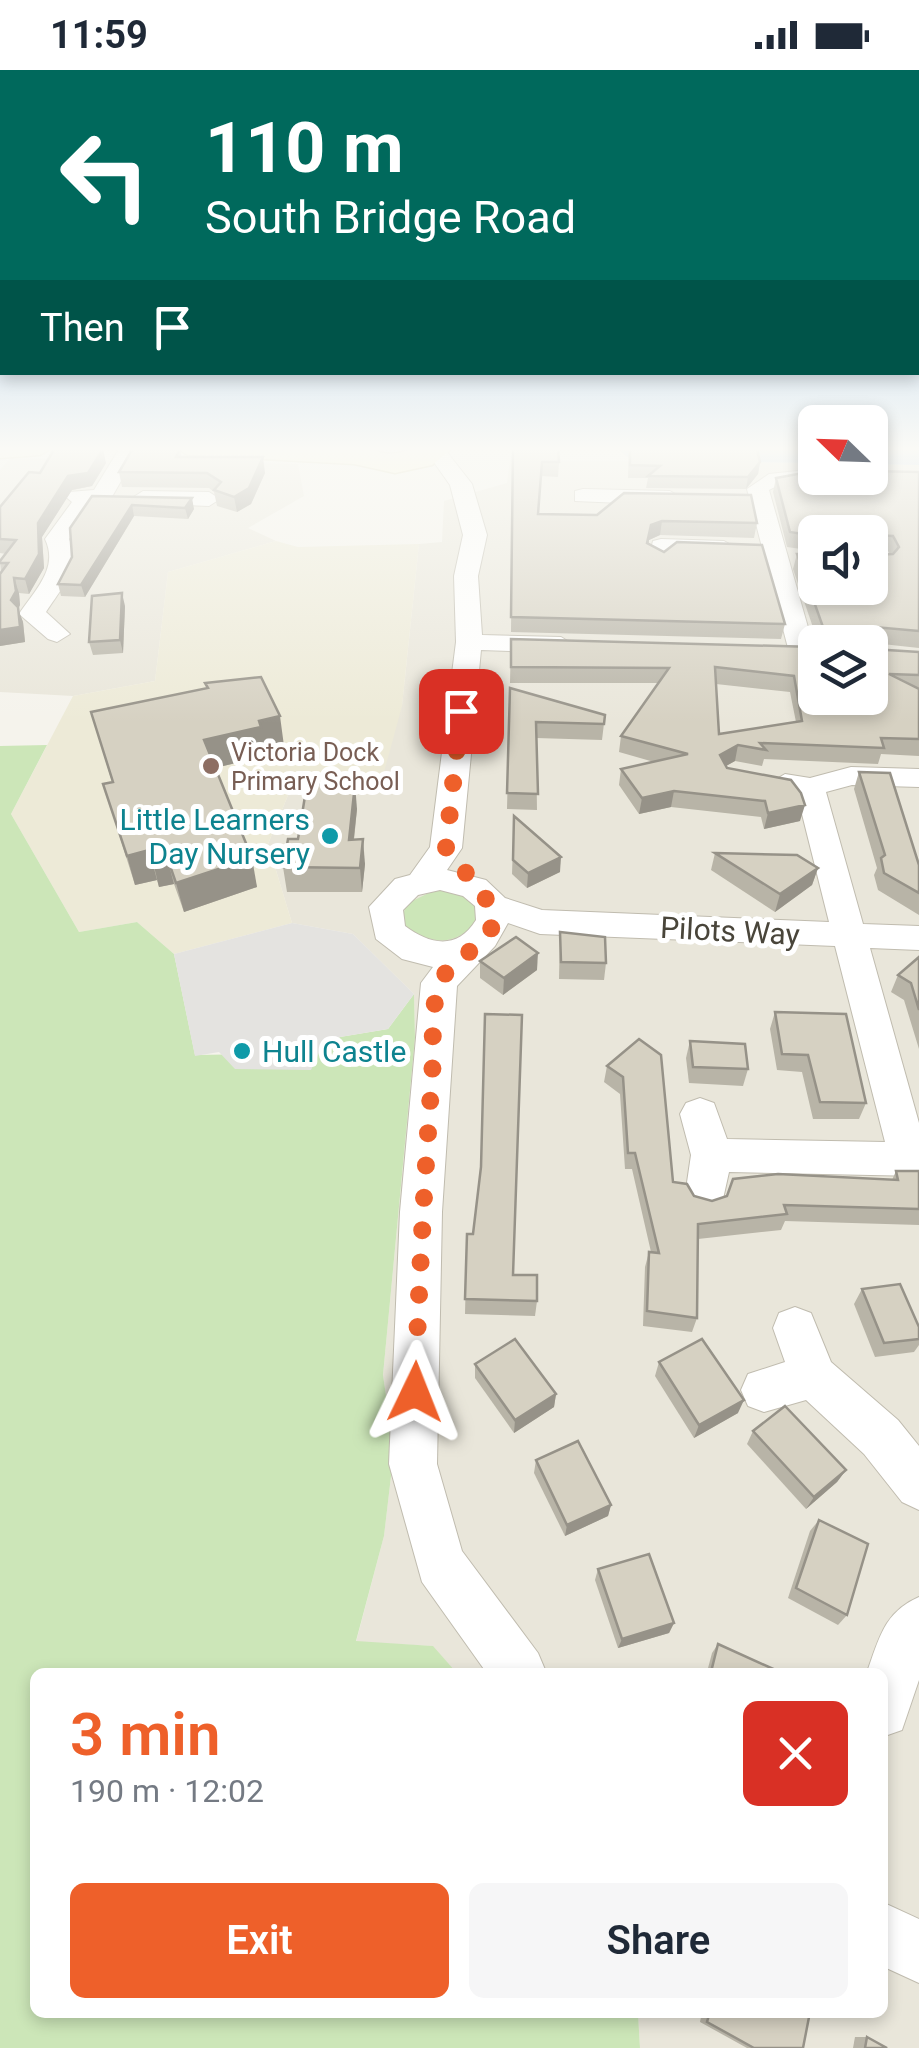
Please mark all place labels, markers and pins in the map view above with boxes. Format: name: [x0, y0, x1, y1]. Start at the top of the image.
pin: [419, 669, 504, 754]
place label: Victoria Dock Primary School: [231, 738, 400, 796]
marker: Victoria Dock Primary School: [200, 755, 222, 777]
place label: Little Learners Day Nursery: [120, 802, 310, 871]
marker: Little Learners Day Nursery: [319, 825, 341, 847]
place label: Hull Castle: [262, 1034, 406, 1069]
marker: Hull Castle: [231, 1040, 253, 1062]

